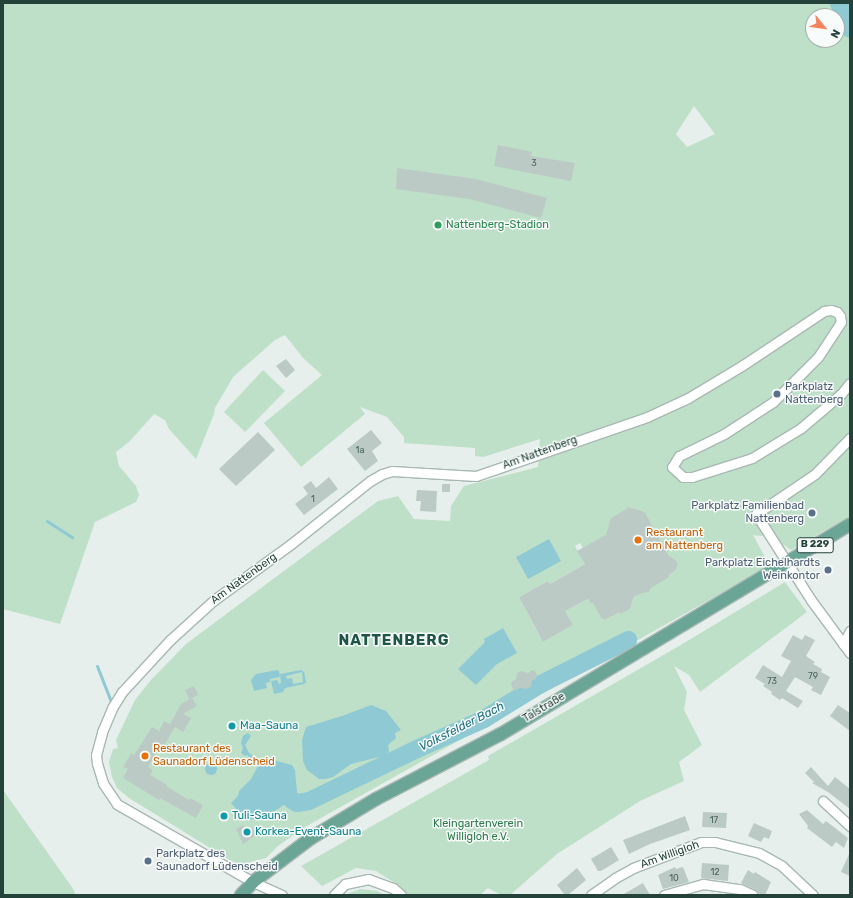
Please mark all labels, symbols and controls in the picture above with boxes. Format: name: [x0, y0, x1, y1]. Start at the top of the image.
north arrow: [805, 8, 845, 48]
text: N: [827, 27, 843, 40]
house number: 3: [531, 158, 537, 168]
place label: Nattenberg-Stadion: [446, 218, 549, 232]
marker: Nattenberg-Stadion: [433, 220, 443, 230]
place label: Parkplatz Nattenberg: [785, 381, 843, 407]
marker: Parkplatz Nattenberg: [772, 389, 782, 399]
street label: Am Nattenberg: [501, 433, 579, 473]
house number: 1a: [356, 445, 364, 455]
house number: 1: [311, 494, 315, 504]
place label: Parkplatz Familienbad Nattenberg: [691, 500, 804, 526]
marker: Parkplatz Familienbad Nattenberg: [807, 508, 817, 518]
place label: Restaurant am Nattenberg: [646, 527, 723, 553]
marker: Restaurant am Nattenberg: [633, 535, 643, 545]
road number: B 229: [796, 537, 834, 553]
street label: Am Nattenberg: [208, 551, 280, 607]
place label: Parkplatz Eichelhardts Weinkontor: [705, 557, 820, 583]
marker: Parkplatz Eichelhardts Weinkontor: [823, 565, 833, 575]
district label: NATTENBERG: [339, 632, 449, 650]
house number: 79: [808, 671, 818, 681]
house number: 73: [767, 676, 777, 686]
street label: Talstraße: [521, 690, 567, 726]
water label: Volksfelder Bach: [417, 699, 507, 755]
place label: Maa-Sauna: [240, 719, 298, 733]
marker: Maa-Sauna: [227, 721, 237, 731]
place label: Restaurant des Saunadorf Lüdenscheid: [153, 743, 275, 769]
marker: Restaurant des Saunadorf Lüdenscheid: [140, 751, 150, 761]
place label: Tuli-Sauna: [232, 809, 287, 823]
marker: Tuli-Sauna: [219, 811, 229, 821]
house number: 17: [710, 815, 718, 825]
park label: Kleingartenverein Willigloh e.V.: [433, 818, 523, 844]
place label: Korkea-Event-Sauna: [255, 825, 361, 839]
marker: Korkea-Event-Sauna: [242, 827, 252, 837]
street label: Am Willigloh: [639, 838, 701, 872]
place label: Parkplatz des Saunadorf Lüdenscheid: [156, 848, 278, 874]
marker: Parkplatz des Saunadorf Lüdenscheid: [143, 856, 153, 866]
house number: 12: [710, 867, 720, 877]
house number: 10: [669, 873, 679, 883]

